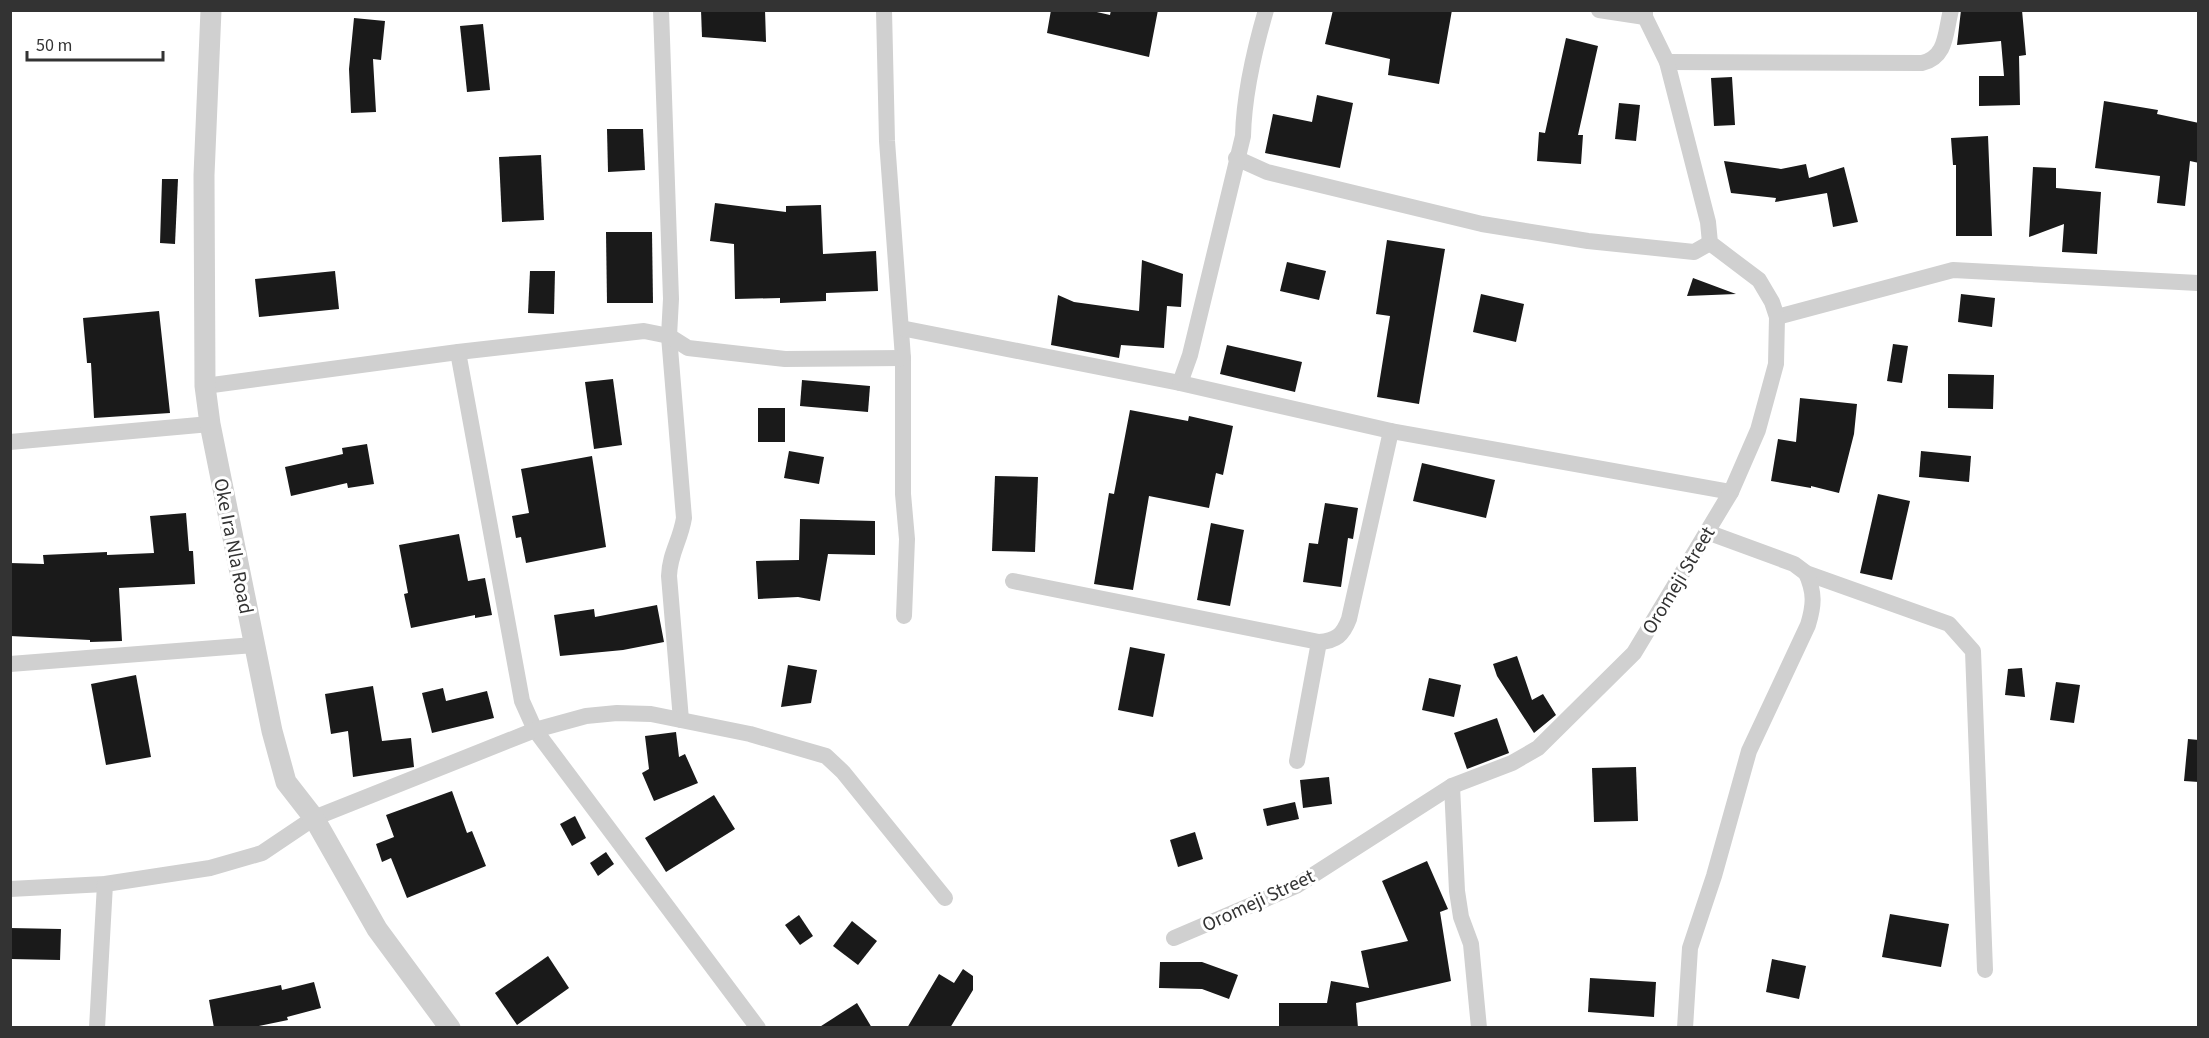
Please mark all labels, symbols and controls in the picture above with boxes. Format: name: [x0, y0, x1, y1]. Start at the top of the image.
scale bar: [27, 24, 164, 62]
text: 50 m: [36, 33, 72, 58]
street label: Oke Ira Nla Road: [206, 476, 260, 616]
street label: Oromeji Street: [1636, 521, 1722, 640]
street label: Oromeji Street: [1198, 862, 1320, 939]

